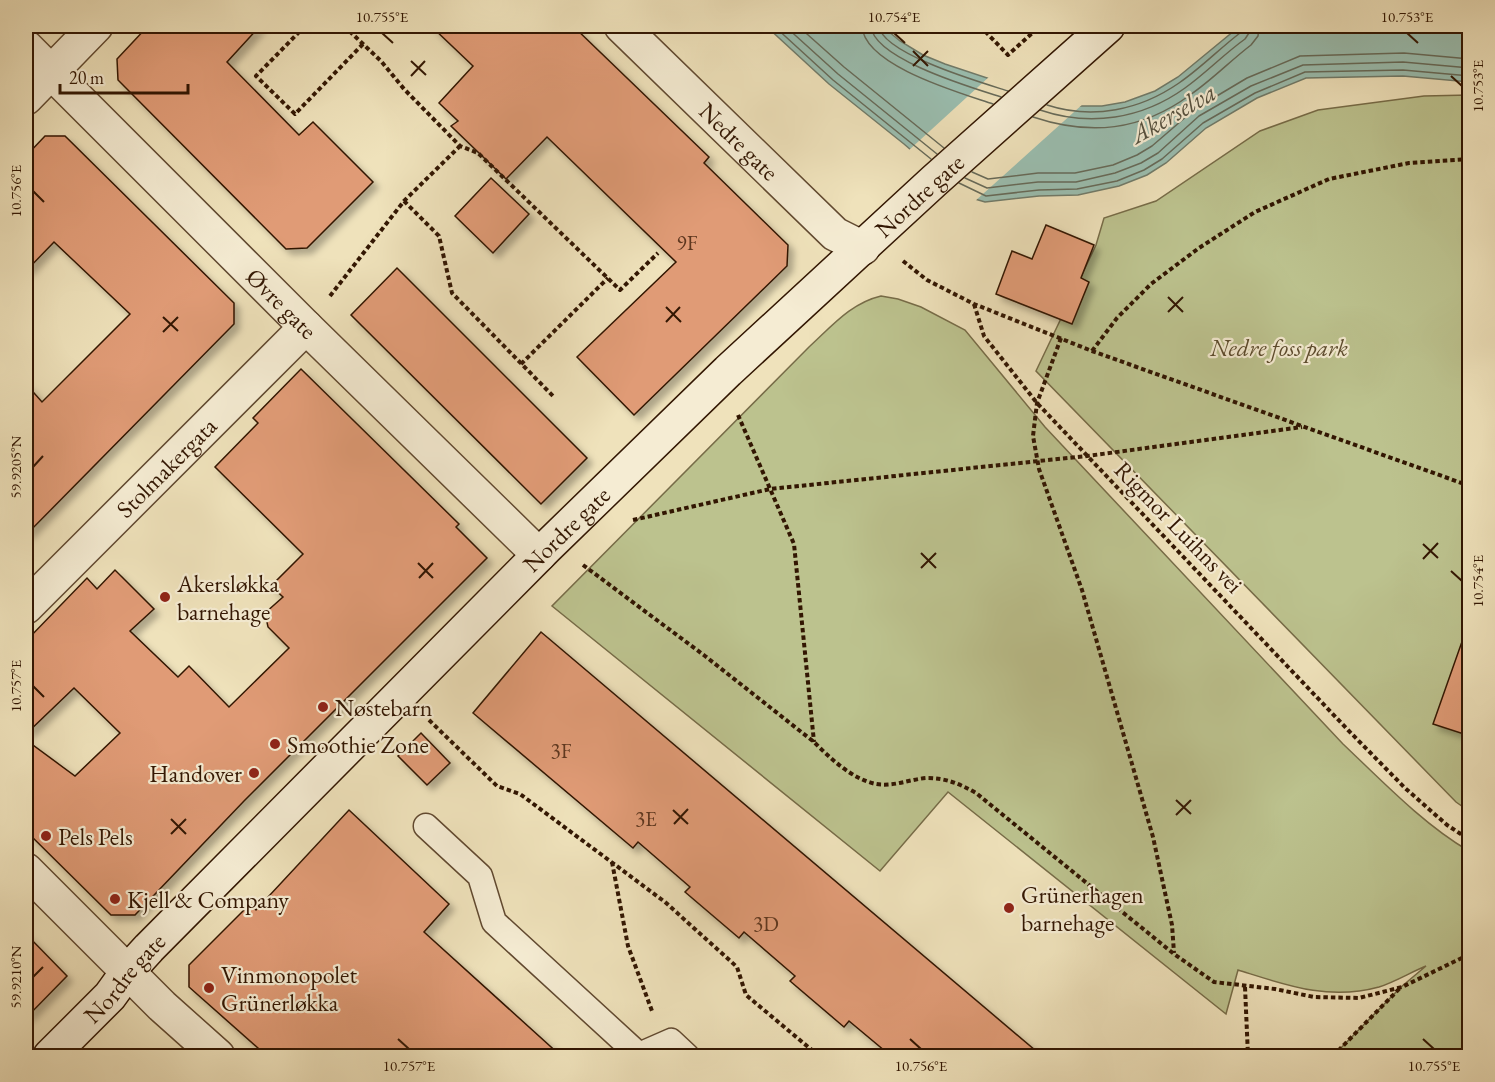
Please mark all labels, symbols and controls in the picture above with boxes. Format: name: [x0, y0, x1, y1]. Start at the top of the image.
text: 10.755°E: [356, 7, 409, 26]
text: 10.754°E: [868, 7, 921, 26]
text: 10.753°E: [1381, 7, 1434, 26]
scale bar: [60, 57, 188, 95]
text: 10.753°E: [1468, 59, 1487, 112]
text: 20 m: [69, 66, 104, 89]
water label: Akerselva: [1122, 75, 1222, 152]
street label: Nedre gate: [693, 95, 786, 187]
street label: Nordre gate: [868, 146, 970, 244]
text: 10.756°E: [6, 164, 25, 217]
house number: 9F: [677, 229, 698, 256]
street label: Øvre gate: [240, 261, 324, 345]
park label: Nedre foss park: [1209, 332, 1348, 363]
street label: Stolmakergata: [109, 410, 223, 524]
text: 59.9205°N: [6, 435, 25, 498]
street label: Rigmor Luihns vei: [1108, 454, 1250, 600]
street label: Nordre gate: [516, 479, 616, 578]
text: 10.754°E: [1468, 554, 1487, 607]
place label: Akersløkka barnehage: [176, 568, 280, 627]
marker: Akersløkka barnehage: [158, 590, 172, 604]
text: 10.757°E: [6, 659, 25, 712]
place label: Nøstebarn: [335, 692, 433, 723]
marker: Nøstebarn: [316, 700, 330, 714]
place label: Smoothie Zone: [287, 729, 429, 760]
marker: Smoothie Zone: [268, 737, 282, 751]
house number: 3F: [551, 737, 572, 764]
place label: Handover: [149, 758, 242, 789]
marker: Handover: [247, 766, 261, 780]
house number: 3E: [635, 805, 657, 832]
place label: Pels Pels: [58, 821, 133, 852]
marker: Pels Pels: [39, 829, 53, 843]
place label: Grünerhagen barnehage: [1021, 879, 1144, 938]
place label: Kjell & Company: [127, 884, 289, 915]
marker: Kjell & Company: [108, 892, 122, 906]
marker: Grünerhagen barnehage: [1002, 901, 1016, 915]
house number: 3D: [753, 910, 779, 937]
street label: Nordre gate: [76, 925, 172, 1030]
text: 59.9210°N: [6, 945, 25, 1008]
place label: Vinmonopolet Grünerløkka: [221, 959, 357, 1018]
marker: Vinmonopolet Grünerløkka: [202, 981, 216, 995]
text: 10.757°E: [383, 1056, 436, 1075]
text: 10.756°E: [895, 1056, 948, 1075]
text: 10.755°E: [1408, 1056, 1461, 1075]

